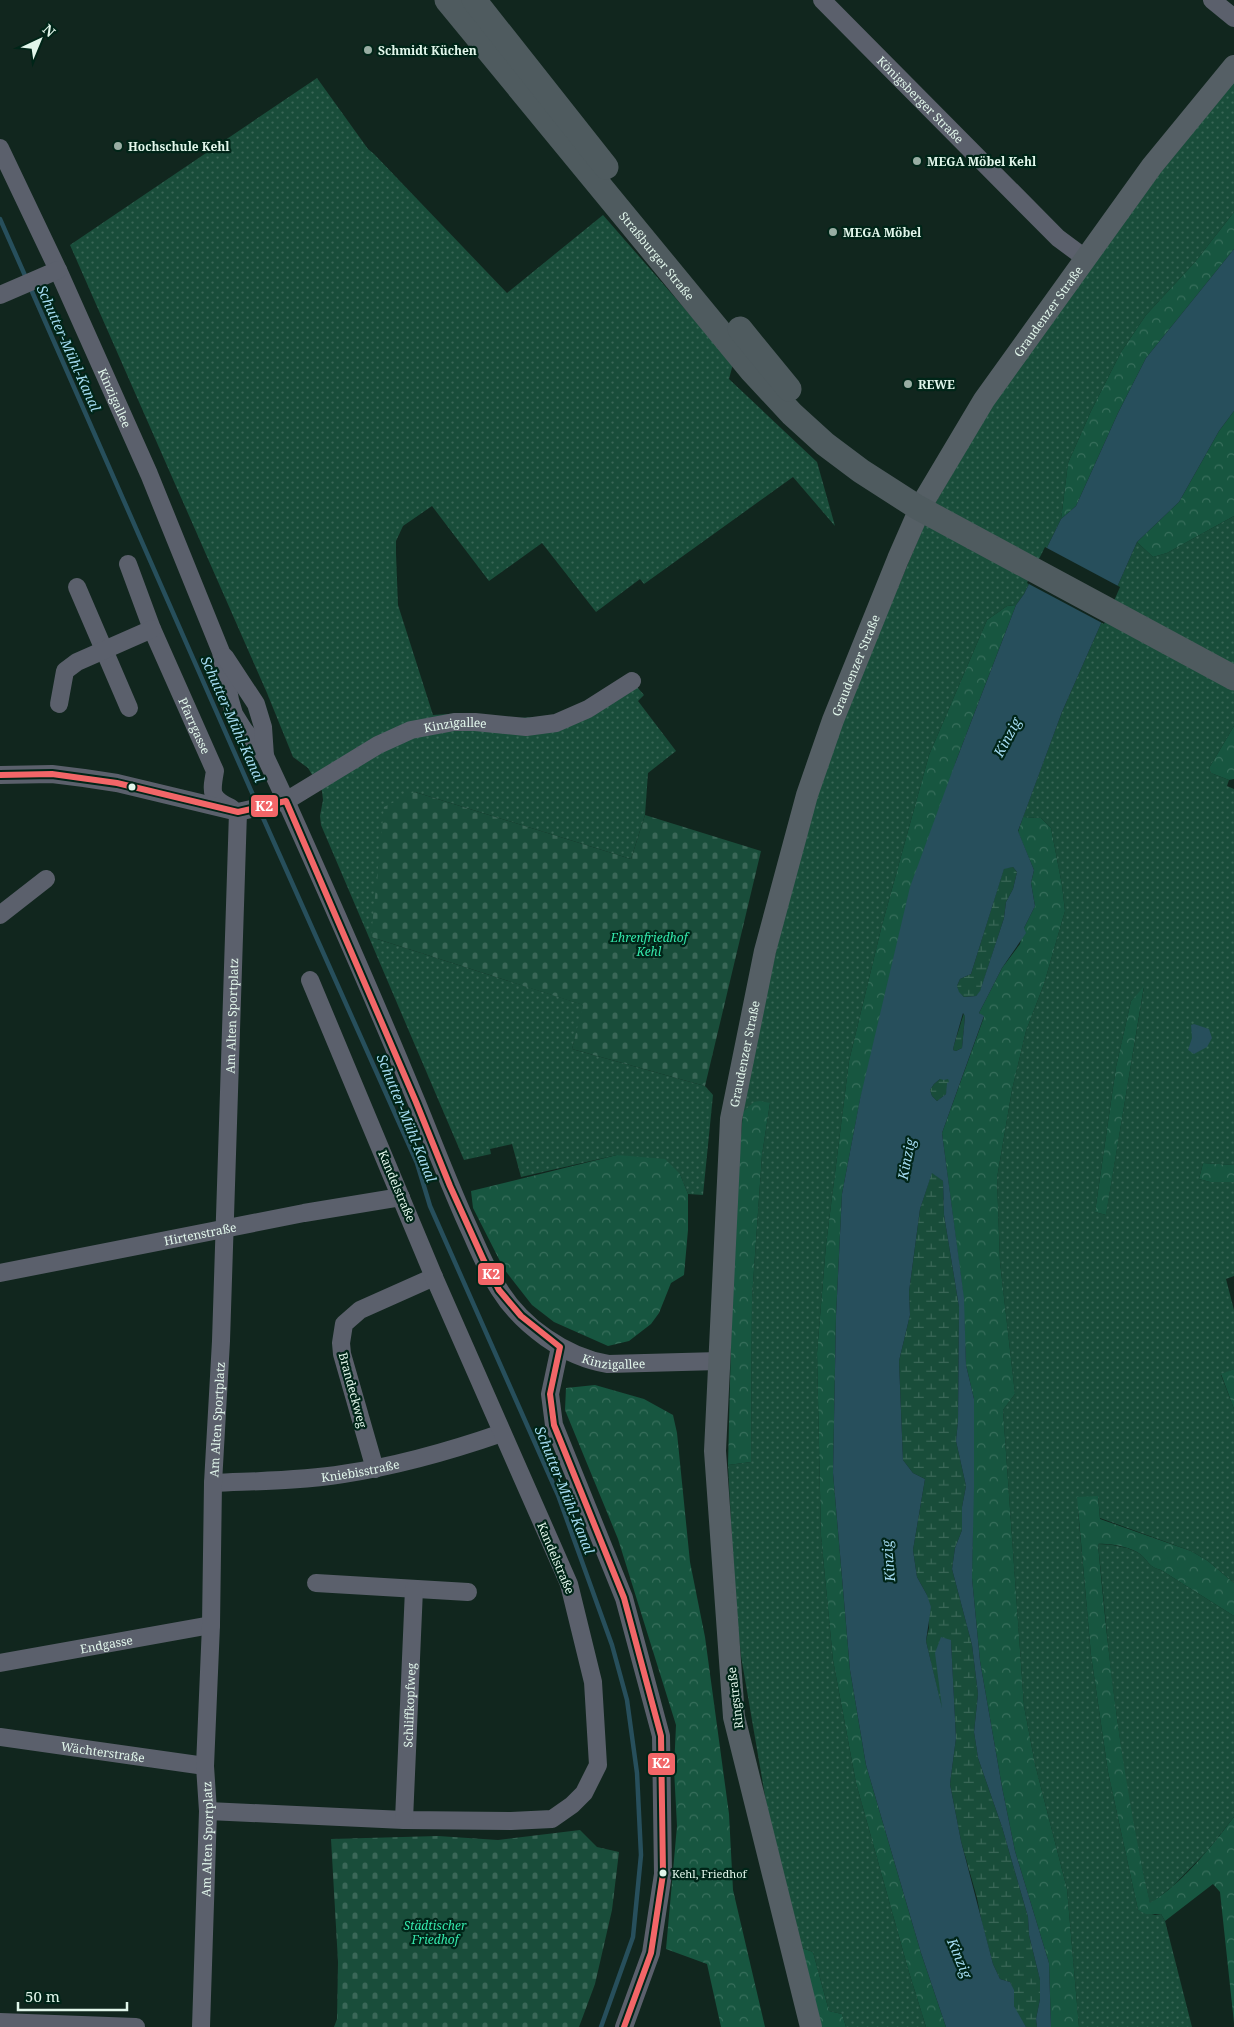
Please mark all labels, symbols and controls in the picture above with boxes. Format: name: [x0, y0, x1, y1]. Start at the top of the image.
north arrow: [15, 15, 65, 65]
text: N: [39, 20, 60, 41]
place label: Schmidt Küchen: [378, 42, 477, 59]
marker: Schmidt Küchen: [362, 44, 374, 56]
street label: Königsberger Straße: [873, 52, 968, 147]
place label: Hochschule Kehl: [128, 138, 230, 155]
marker: Hochschule Kehl: [112, 140, 124, 152]
place label: MEGA Möbel Kehl: [927, 153, 1037, 170]
marker: MEGA Möbel Kehl: [911, 155, 923, 167]
street label: Straßburger Straße: [616, 208, 699, 304]
place label: MEGA Möbel: [843, 224, 922, 241]
marker: MEGA Möbel: [827, 226, 839, 238]
street label: Graudenzer Straße: [1009, 262, 1086, 360]
water label: Schutter-Mühl-Kanal: [33, 282, 106, 415]
street label: Kinzigallee: [94, 365, 136, 430]
place label: REWE: [918, 376, 955, 393]
marker: REWE: [902, 378, 914, 390]
street label: Graudenzer Straße: [827, 612, 883, 719]
water label: Schutter-Mühl-Kanal: [197, 653, 270, 786]
street label: Pfarrgasse: [175, 695, 215, 757]
street label: Kinzigallee: [422, 713, 488, 736]
water label: Kinzig: [988, 713, 1026, 761]
unlabelled marker: [127, 782, 137, 792]
line badge: K2: [250, 794, 279, 818]
text: K2: [255, 796, 273, 815]
park label: Ehrenfriedhof Kehl: [610, 929, 690, 960]
street label: Am Alten Sportplatz: [221, 958, 242, 1074]
street label: Graudenzer Straße: [725, 999, 763, 1109]
water label: Schutter-Mühl-Kanal: [373, 1051, 442, 1186]
water label: Kinzig: [893, 1136, 920, 1182]
street label: Kandelstraße: [374, 1148, 420, 1224]
street label: Hirtenstraße: [162, 1218, 238, 1249]
line badge: K2: [477, 1262, 505, 1286]
text: K2: [482, 1264, 500, 1283]
street label: Kinzigallee: [580, 1349, 646, 1372]
street label: Brandeckweg: [335, 1350, 371, 1430]
street label: Am Alten Sportplatz: [205, 1361, 228, 1478]
water label: Schutter-Mühl-Kanal: [531, 1423, 600, 1558]
street label: Kniebisstraße: [320, 1455, 401, 1485]
street label: Kandelstraße: [533, 1520, 579, 1596]
water label: Kinzig: [877, 1538, 899, 1584]
street label: Endgasse: [79, 1631, 134, 1657]
street label: Schliffkopfweg: [399, 1662, 419, 1748]
street label: Ringstraße: [723, 1666, 747, 1730]
street label: Wächterstraße: [60, 1737, 146, 1766]
line badge: K2: [647, 1752, 676, 1776]
text: K2: [652, 1753, 670, 1772]
street label: Am Alten Sportplatz: [197, 1781, 217, 1897]
place label: Kehl, Friedhof: [672, 1866, 748, 1881]
marker: Kehl, Friedhof: [658, 1868, 668, 1878]
park label: Städtischer Friedhof: [403, 1917, 467, 1948]
water label: Kinzig: [943, 1934, 977, 1982]
scale bar: [18, 1980, 126, 2012]
text: 50 m: [25, 1986, 60, 2006]

